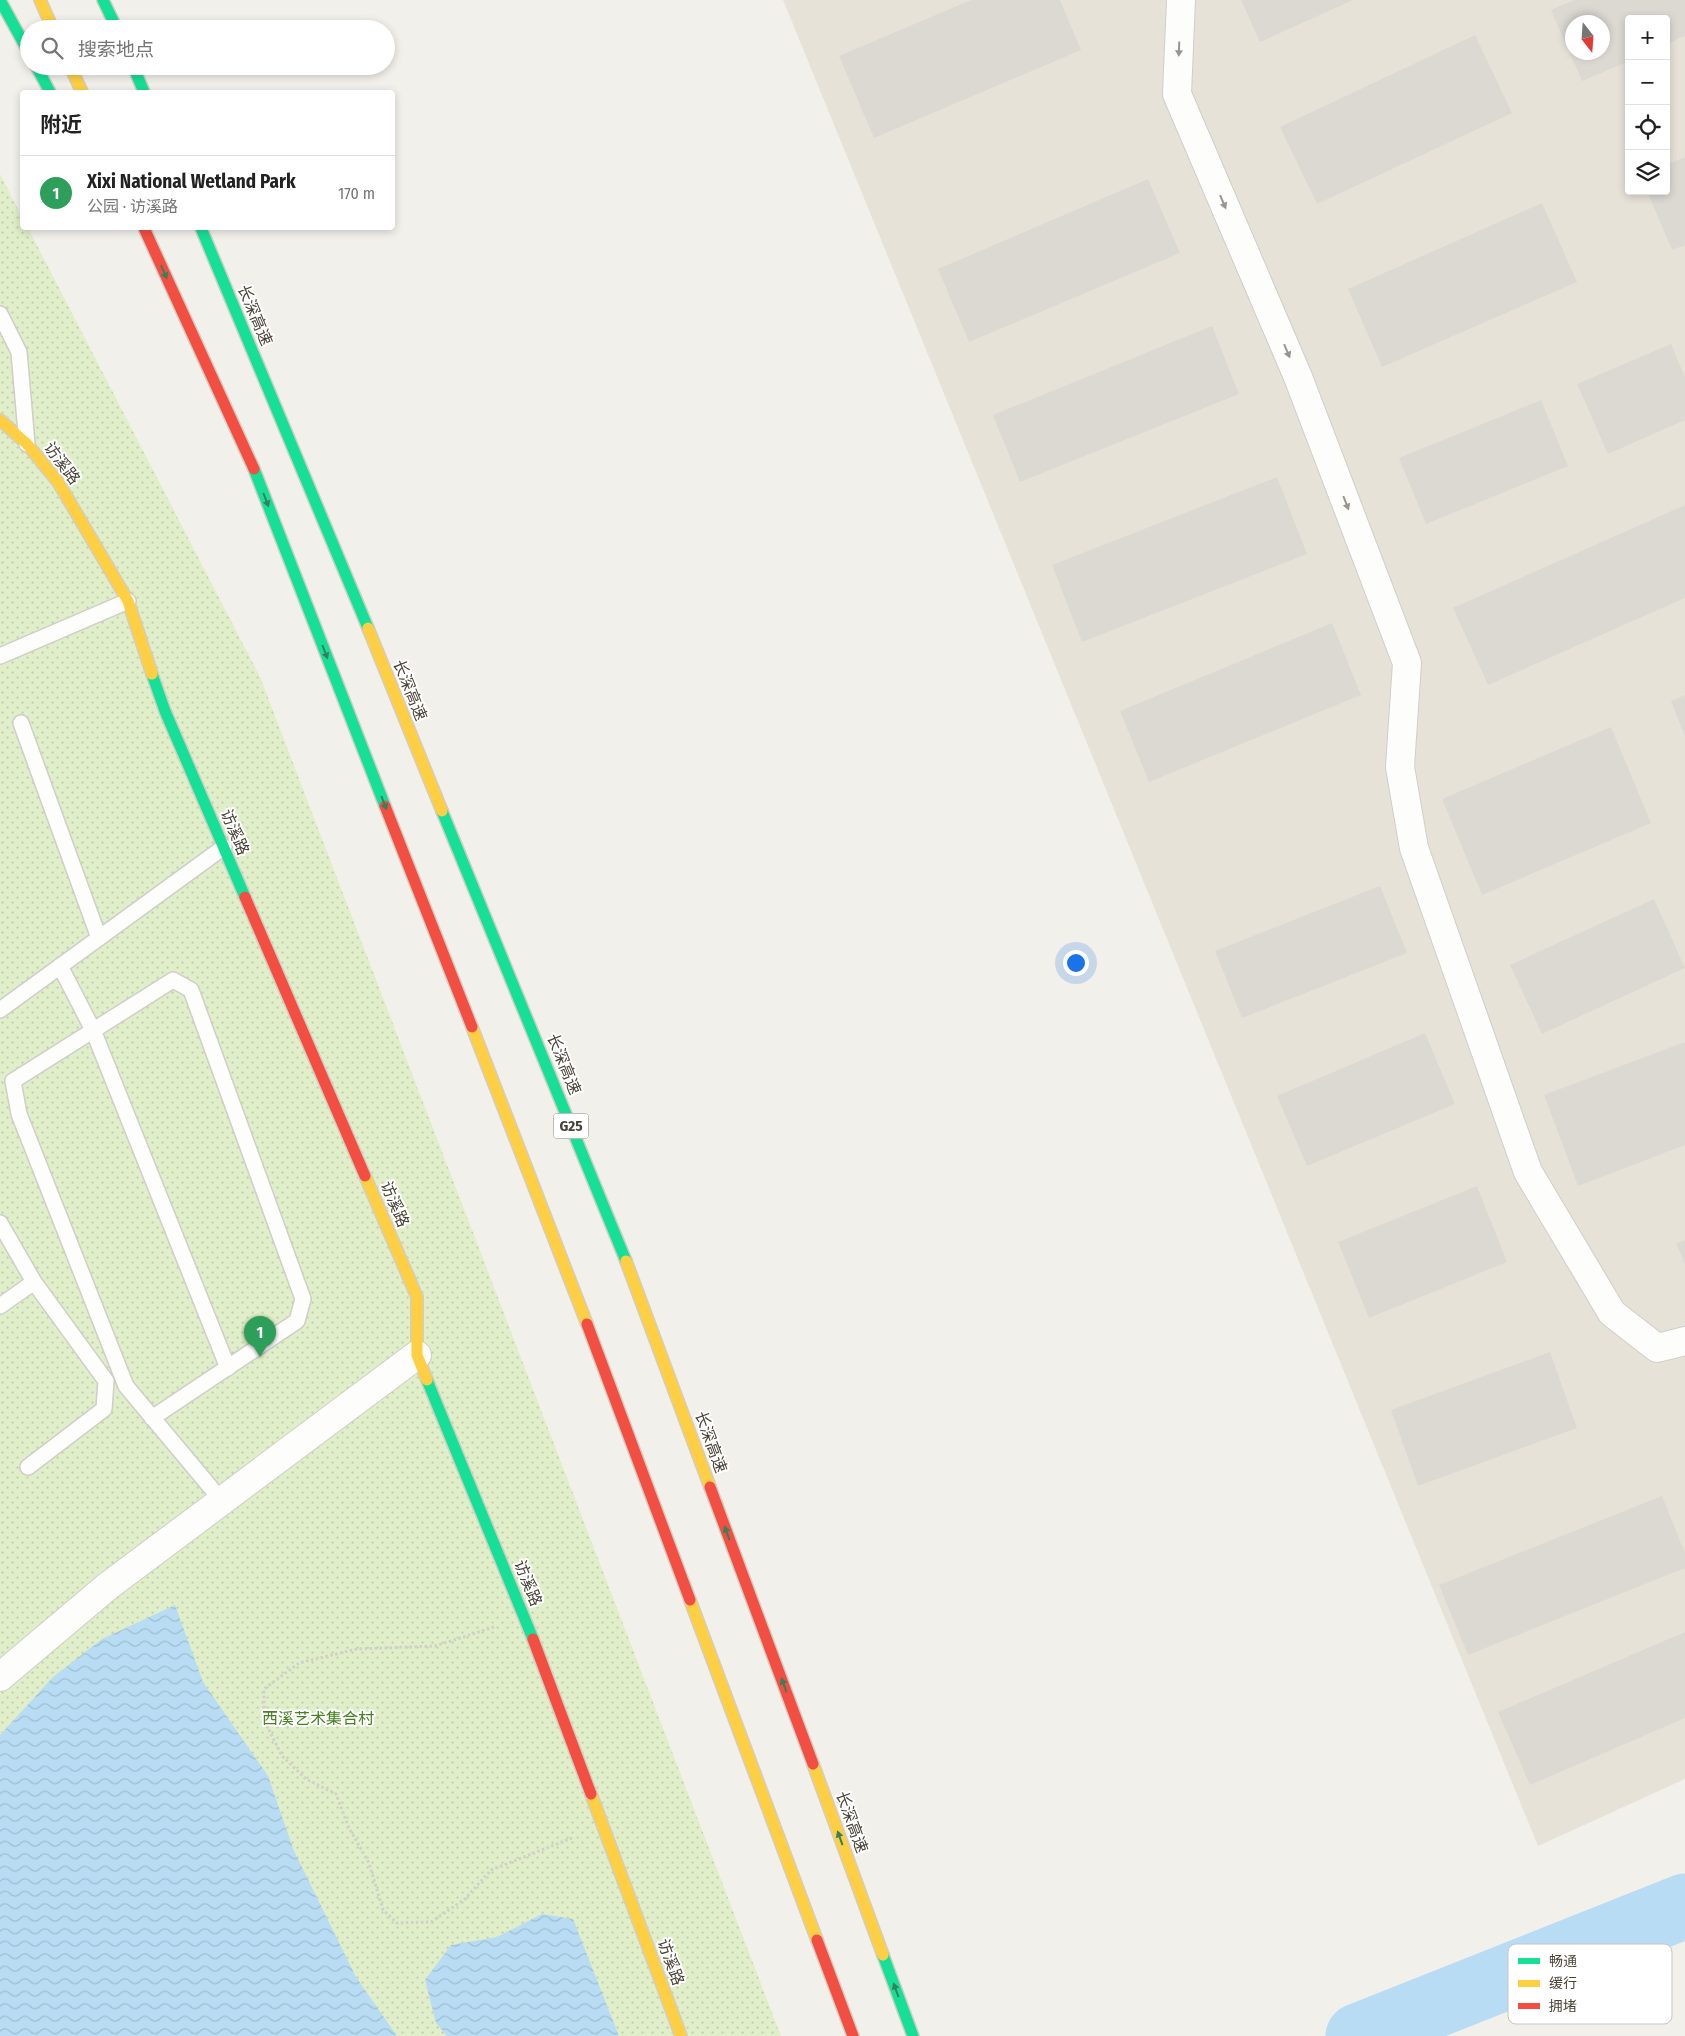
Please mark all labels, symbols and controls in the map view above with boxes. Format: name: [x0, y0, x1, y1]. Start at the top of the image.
north arrow: [1565, 15, 1610, 60]
map controls: [1625, 15, 1670, 195]
button: +: [1625, 15, 1670, 60]
search box: [20, 20, 395, 75]
icon: search: [38, 34, 66, 62]
text: 搜索地点: [78, 38, 154, 61]
one-way arrow: [1174, 41, 1182, 57]
button: −: [1625, 60, 1670, 105]
button: locate: [1625, 105, 1670, 150]
text: 附近: [40, 112, 82, 138]
button: layers: [1625, 150, 1670, 195]
text: Xixi National Wetland Park: [87, 170, 296, 193]
text: 1: [53, 184, 59, 203]
text: 170 m: [338, 184, 375, 203]
one-way arrow: [1219, 195, 1227, 209]
text: 公园 · 访溪路: [87, 197, 178, 216]
one-way arrow: [160, 265, 168, 279]
street label: 长深高速: [234, 282, 276, 348]
one-way arrow: [1283, 344, 1291, 358]
street label: 访溪路: [40, 438, 84, 488]
one-way arrow: [262, 493, 270, 508]
one-way arrow: [1343, 495, 1350, 510]
one-way arrow: [322, 644, 329, 659]
street label: 长深高速: [389, 657, 431, 723]
one-way arrow: [380, 796, 388, 811]
street label: 访溪路: [217, 806, 253, 858]
your location: [1063, 950, 1089, 976]
street label: 长深高速: [543, 1031, 585, 1097]
road number: G25: [554, 1114, 588, 1138]
street label: 访溪路: [377, 1178, 413, 1230]
pin: 1: [244, 1316, 276, 1357]
street label: 长深高速: [691, 1409, 731, 1475]
one-way arrow: [723, 1525, 731, 1540]
street label: 访溪路: [510, 1557, 546, 1609]
one-way arrow: [780, 1678, 787, 1693]
park label: 西溪艺术集合村: [262, 1709, 374, 1728]
street label: 长深高速: [832, 1789, 872, 1855]
one-way arrow: [836, 1830, 844, 1845]
street label: 访溪路: [654, 1936, 688, 1988]
legend: [1508, 1944, 1672, 2024]
text: 畅通: [1549, 1953, 1577, 1970]
text: 缓行: [1549, 1975, 1577, 1992]
one-way arrow: [892, 1982, 900, 1997]
text: 拥堵: [1549, 1998, 1577, 2015]

